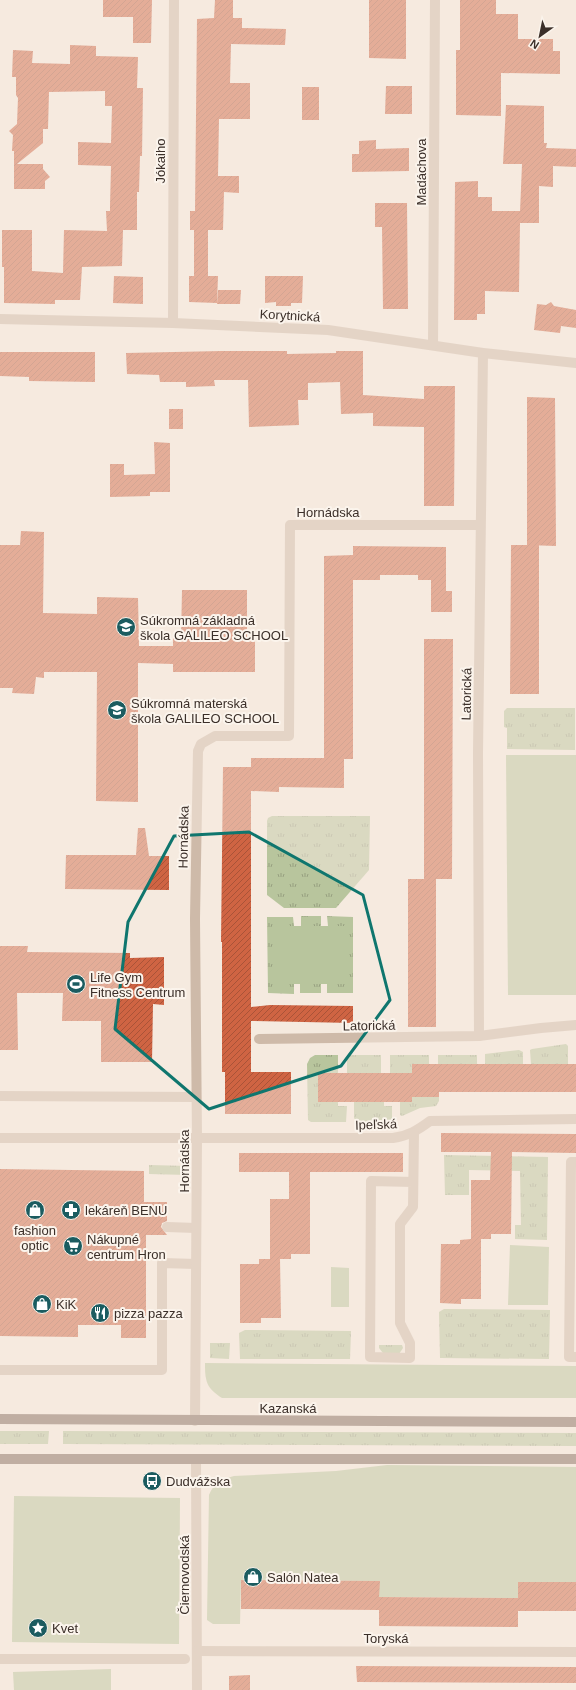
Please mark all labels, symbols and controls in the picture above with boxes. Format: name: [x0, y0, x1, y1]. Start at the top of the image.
north arrow: [520, 16, 560, 56]
text: N: [528, 37, 541, 52]
street label: Madáchova: [414, 138, 429, 206]
street label: Jókaiho: [153, 139, 168, 183]
street label: Korytnická: [259, 306, 321, 325]
street label: Hornádska: [297, 505, 360, 520]
place label: Súkromná základná škola GALILEO SCHOOL: [140, 613, 288, 643]
school or university icon: Súkromná základná škola GALILEO SCHOOL: [115, 616, 137, 638]
street label: Latorická: [459, 667, 474, 721]
place label: Súkromná materská škola GALILEO SCHOOL: [131, 696, 279, 726]
school or university icon: Súkromná materská škola GALILEO SCHOOL: [106, 699, 128, 721]
street label: Hornádska: [175, 805, 192, 869]
place label: Life Gym Fitness Centrum: [90, 970, 185, 1000]
sports icon: Life Gym Fitness Centrum: [65, 973, 87, 995]
street label: Latorická: [343, 1018, 396, 1033]
street label: Ipeľská: [355, 1116, 398, 1133]
street label: Hornádska: [177, 1129, 192, 1192]
shop icon: fashion optic: [24, 1199, 46, 1221]
pharmacy icon: lekáreň BENU: [60, 1199, 82, 1221]
place label: lekáreň BENU: [85, 1203, 167, 1218]
place label: fashion optic: [14, 1223, 56, 1253]
place label: Nákupné centrum Hron: [87, 1232, 166, 1262]
supermarket icon: Nákupné centrum Hron: [62, 1235, 84, 1257]
shop icon: KiK: [31, 1293, 53, 1315]
place label: KiK: [56, 1297, 77, 1312]
restaurant icon: pizza pazza: [89, 1302, 111, 1324]
place label: pizza pazza: [114, 1306, 183, 1321]
street label: Kazanská: [259, 1401, 317, 1416]
bus stop icon: Dudvážska: [141, 1470, 163, 1492]
place label: Dudvážska: [166, 1474, 231, 1489]
street label: Čiernovodská: [177, 1534, 192, 1615]
shop icon: Salón Natea: [242, 1566, 264, 1588]
place label: Salón Natea: [267, 1570, 339, 1585]
place icon: Kvet: [27, 1617, 49, 1639]
place label: Kvet: [52, 1621, 78, 1636]
street label: Toryská: [364, 1631, 409, 1646]

